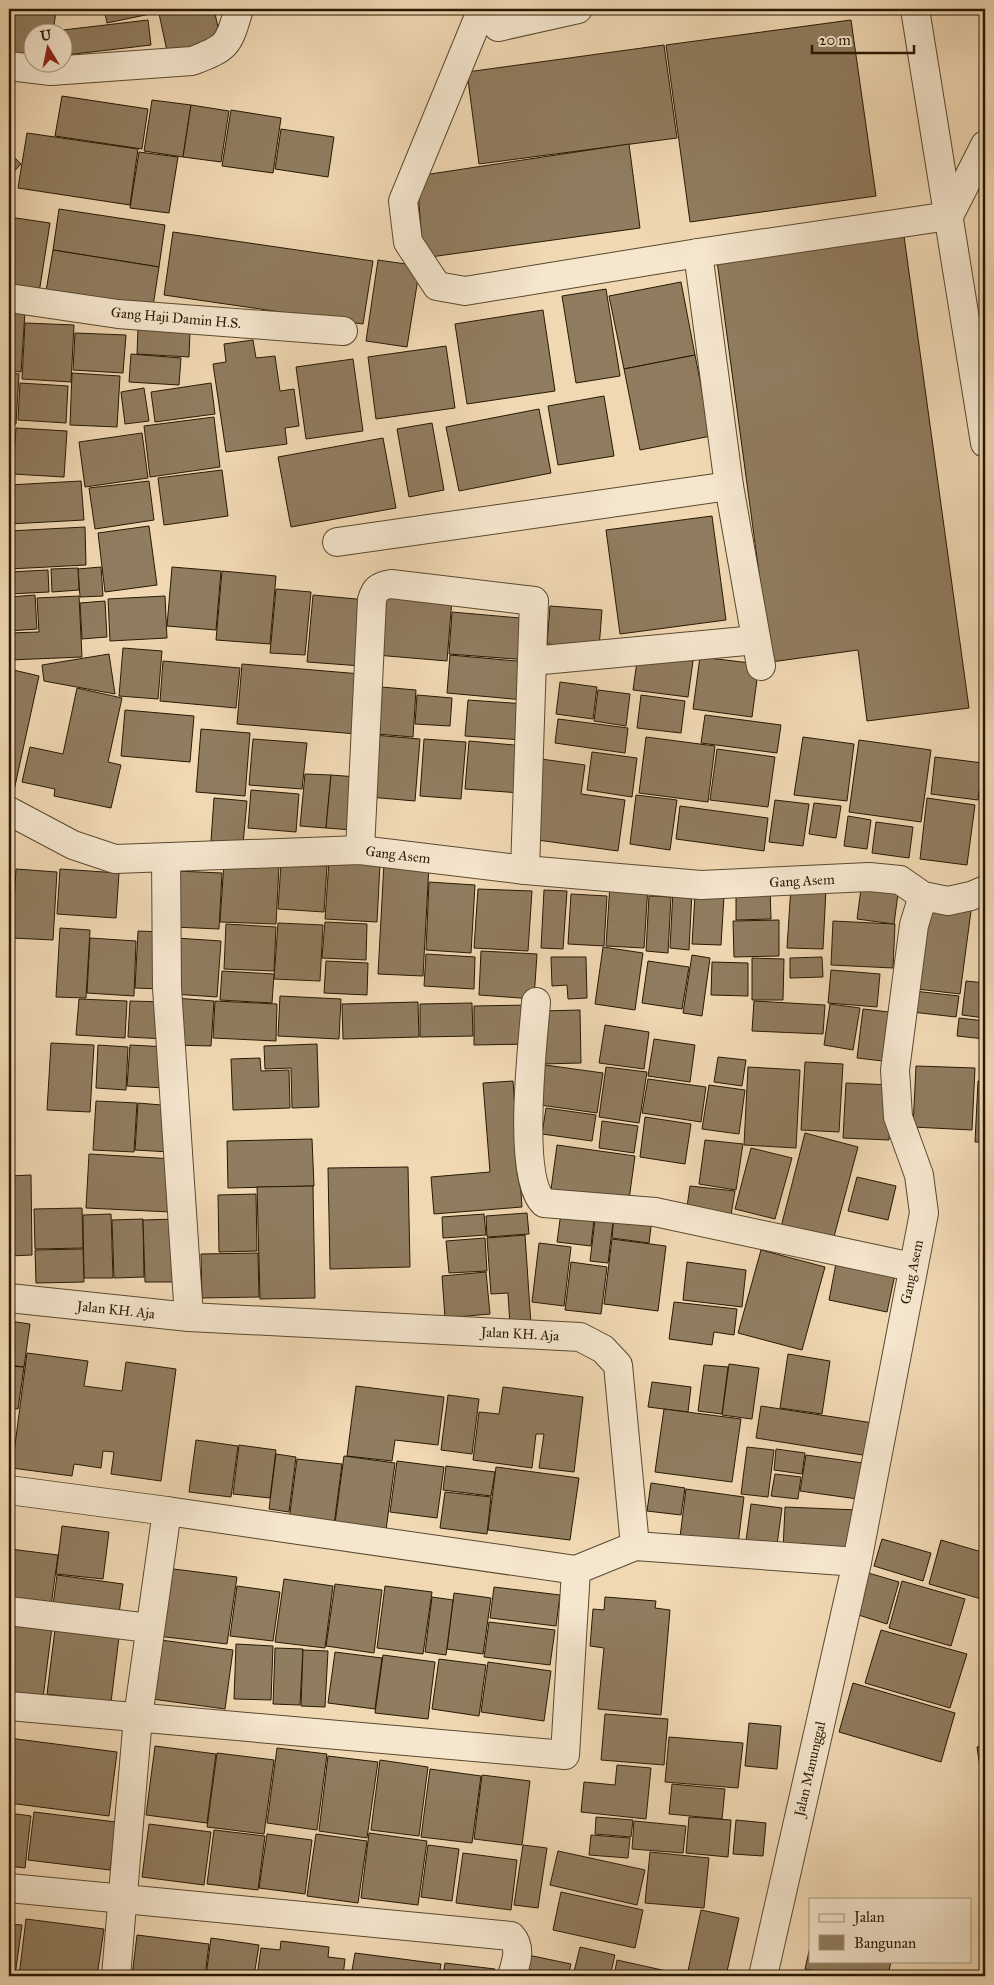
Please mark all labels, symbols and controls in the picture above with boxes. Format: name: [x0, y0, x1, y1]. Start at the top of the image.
north arrow: [22, 22, 72, 72]
scale bar: [812, 22, 914, 54]
text: U: [39, 26, 54, 45]
text: 20 m: [819, 31, 851, 49]
street label: Gang Haji Damin H.S.: [110, 304, 242, 332]
street label: Gang Asem: [365, 843, 432, 867]
street label: Gang Asem: [769, 871, 835, 891]
street label: Gang Asem: [897, 1238, 927, 1306]
street label: Jalan KH. Aja: [74, 1297, 156, 1324]
street label: Jalan KH. Aja: [478, 1323, 560, 1346]
street label: Jalan Manunggal: [790, 1720, 830, 1820]
legend: [809, 1898, 972, 1962]
text: Jalan: [852, 1908, 885, 1927]
text: Bangunan: [854, 1934, 916, 1952]

